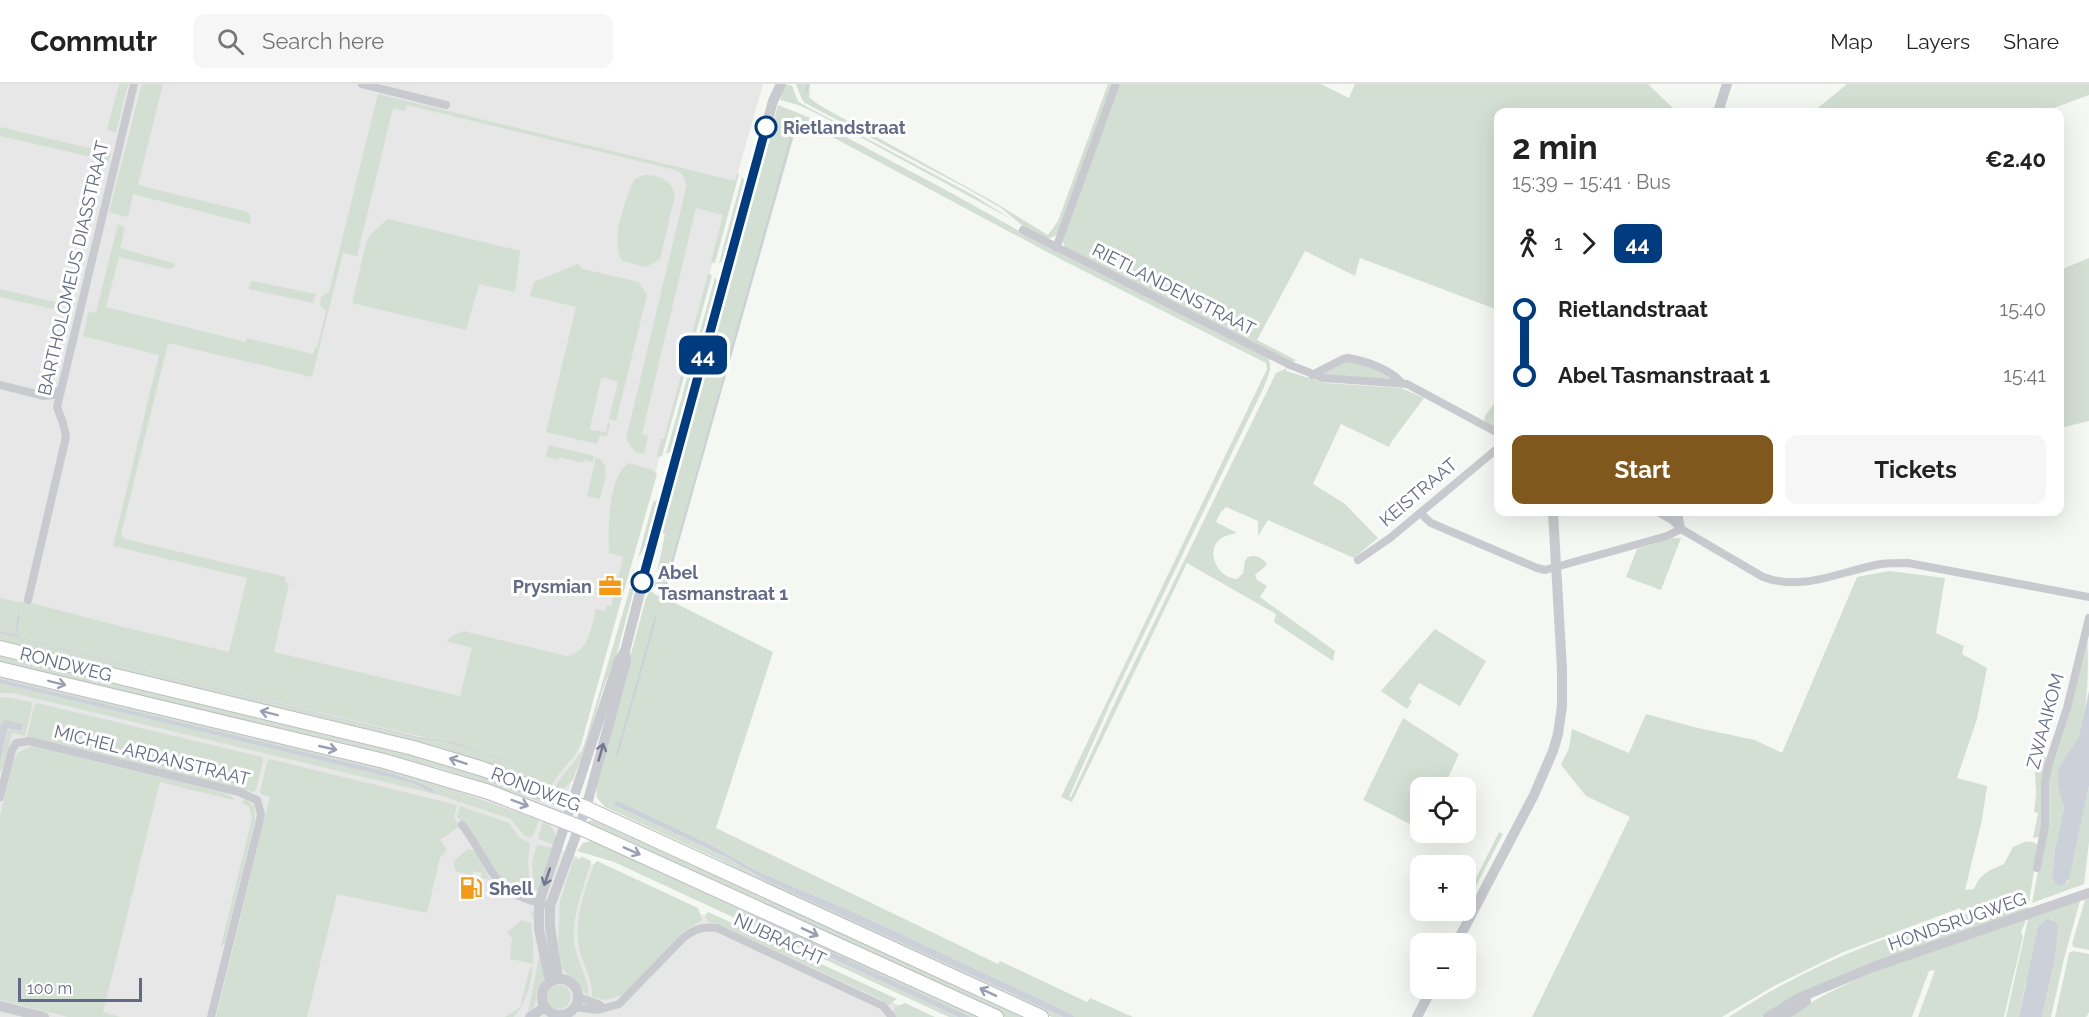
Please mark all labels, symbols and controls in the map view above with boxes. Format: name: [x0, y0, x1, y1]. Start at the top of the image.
search box: [193, 14, 613, 68]
text: Commutr: [30, 25, 157, 58]
icon: search: [214, 25, 247, 58]
text: Search here: [262, 28, 384, 54]
text: Map: [1830, 29, 1873, 54]
text: Layers: [1906, 29, 1970, 54]
text: Share: [2003, 29, 2059, 54]
marker: Rietlandstraat: [755, 116, 777, 138]
place label: Rietlandstraat: [783, 117, 906, 138]
text: 2 min: [1512, 128, 1598, 167]
street label: BARTHOLOMEUS DIASSTRAAT: [33, 139, 113, 397]
text: €2.40: [1985, 146, 2046, 172]
text: 15:39 – 15:41 · Bus: [1512, 170, 1671, 194]
icon: walk: [1512, 227, 1545, 260]
icon: forward: [1572, 227, 1605, 260]
text: 1: [1554, 231, 1563, 255]
text: 44: [1626, 231, 1650, 256]
street label: RIETLANDENSTRAAT: [1089, 239, 1259, 339]
text: Rietlandstraat: [1558, 296, 1708, 322]
text: 15:40: [2000, 297, 2046, 321]
line badge: 44: [676, 336, 730, 374]
text: 44: [691, 343, 715, 368]
text: Abel Tasmanstraat 1: [1558, 362, 1770, 388]
text: 15:41: [2003, 363, 2046, 387]
button: Start: [1512, 435, 1773, 504]
button: Tickets: [1785, 435, 2046, 504]
street label: KEISTRAAT: [1375, 454, 1461, 530]
place label: Abel Tasmanstraat 1: [658, 562, 788, 604]
marker: Abel Tasmanstraat 1: [631, 571, 653, 593]
office icon: Prysmian: [597, 573, 623, 599]
place label: Prysmian: [513, 576, 592, 597]
street label: RONDWEG: [18, 642, 114, 686]
street label: ZWAAIKOM: [2022, 671, 2068, 771]
one-way arrow: [47, 677, 66, 689]
one-way arrow: [260, 707, 279, 719]
street label: MICHEL ARDANSTRAAT: [52, 721, 252, 789]
one-way arrow: [318, 742, 337, 754]
one-way arrow: [596, 742, 607, 761]
one-way arrow: [449, 755, 468, 766]
street label: RONDWEG: [488, 762, 584, 816]
map controls: [1410, 777, 1476, 999]
button: locate: [1410, 777, 1476, 843]
one-way arrow: [510, 799, 529, 810]
one-way arrow: [623, 846, 641, 857]
button: +: [1410, 855, 1476, 921]
one-way arrow: [541, 867, 552, 886]
fuel station icon: Shell: [458, 875, 484, 901]
place label: Shell: [489, 878, 533, 899]
street label: HONDSRUGWEG: [1885, 888, 2029, 954]
street label: NIJBRACHT: [731, 909, 829, 969]
one-way arrow: [800, 927, 818, 938]
button: −: [1410, 933, 1476, 999]
scale bar: [18, 975, 142, 1002]
text: 100 m: [27, 979, 72, 998]
one-way arrow: [979, 986, 997, 998]

